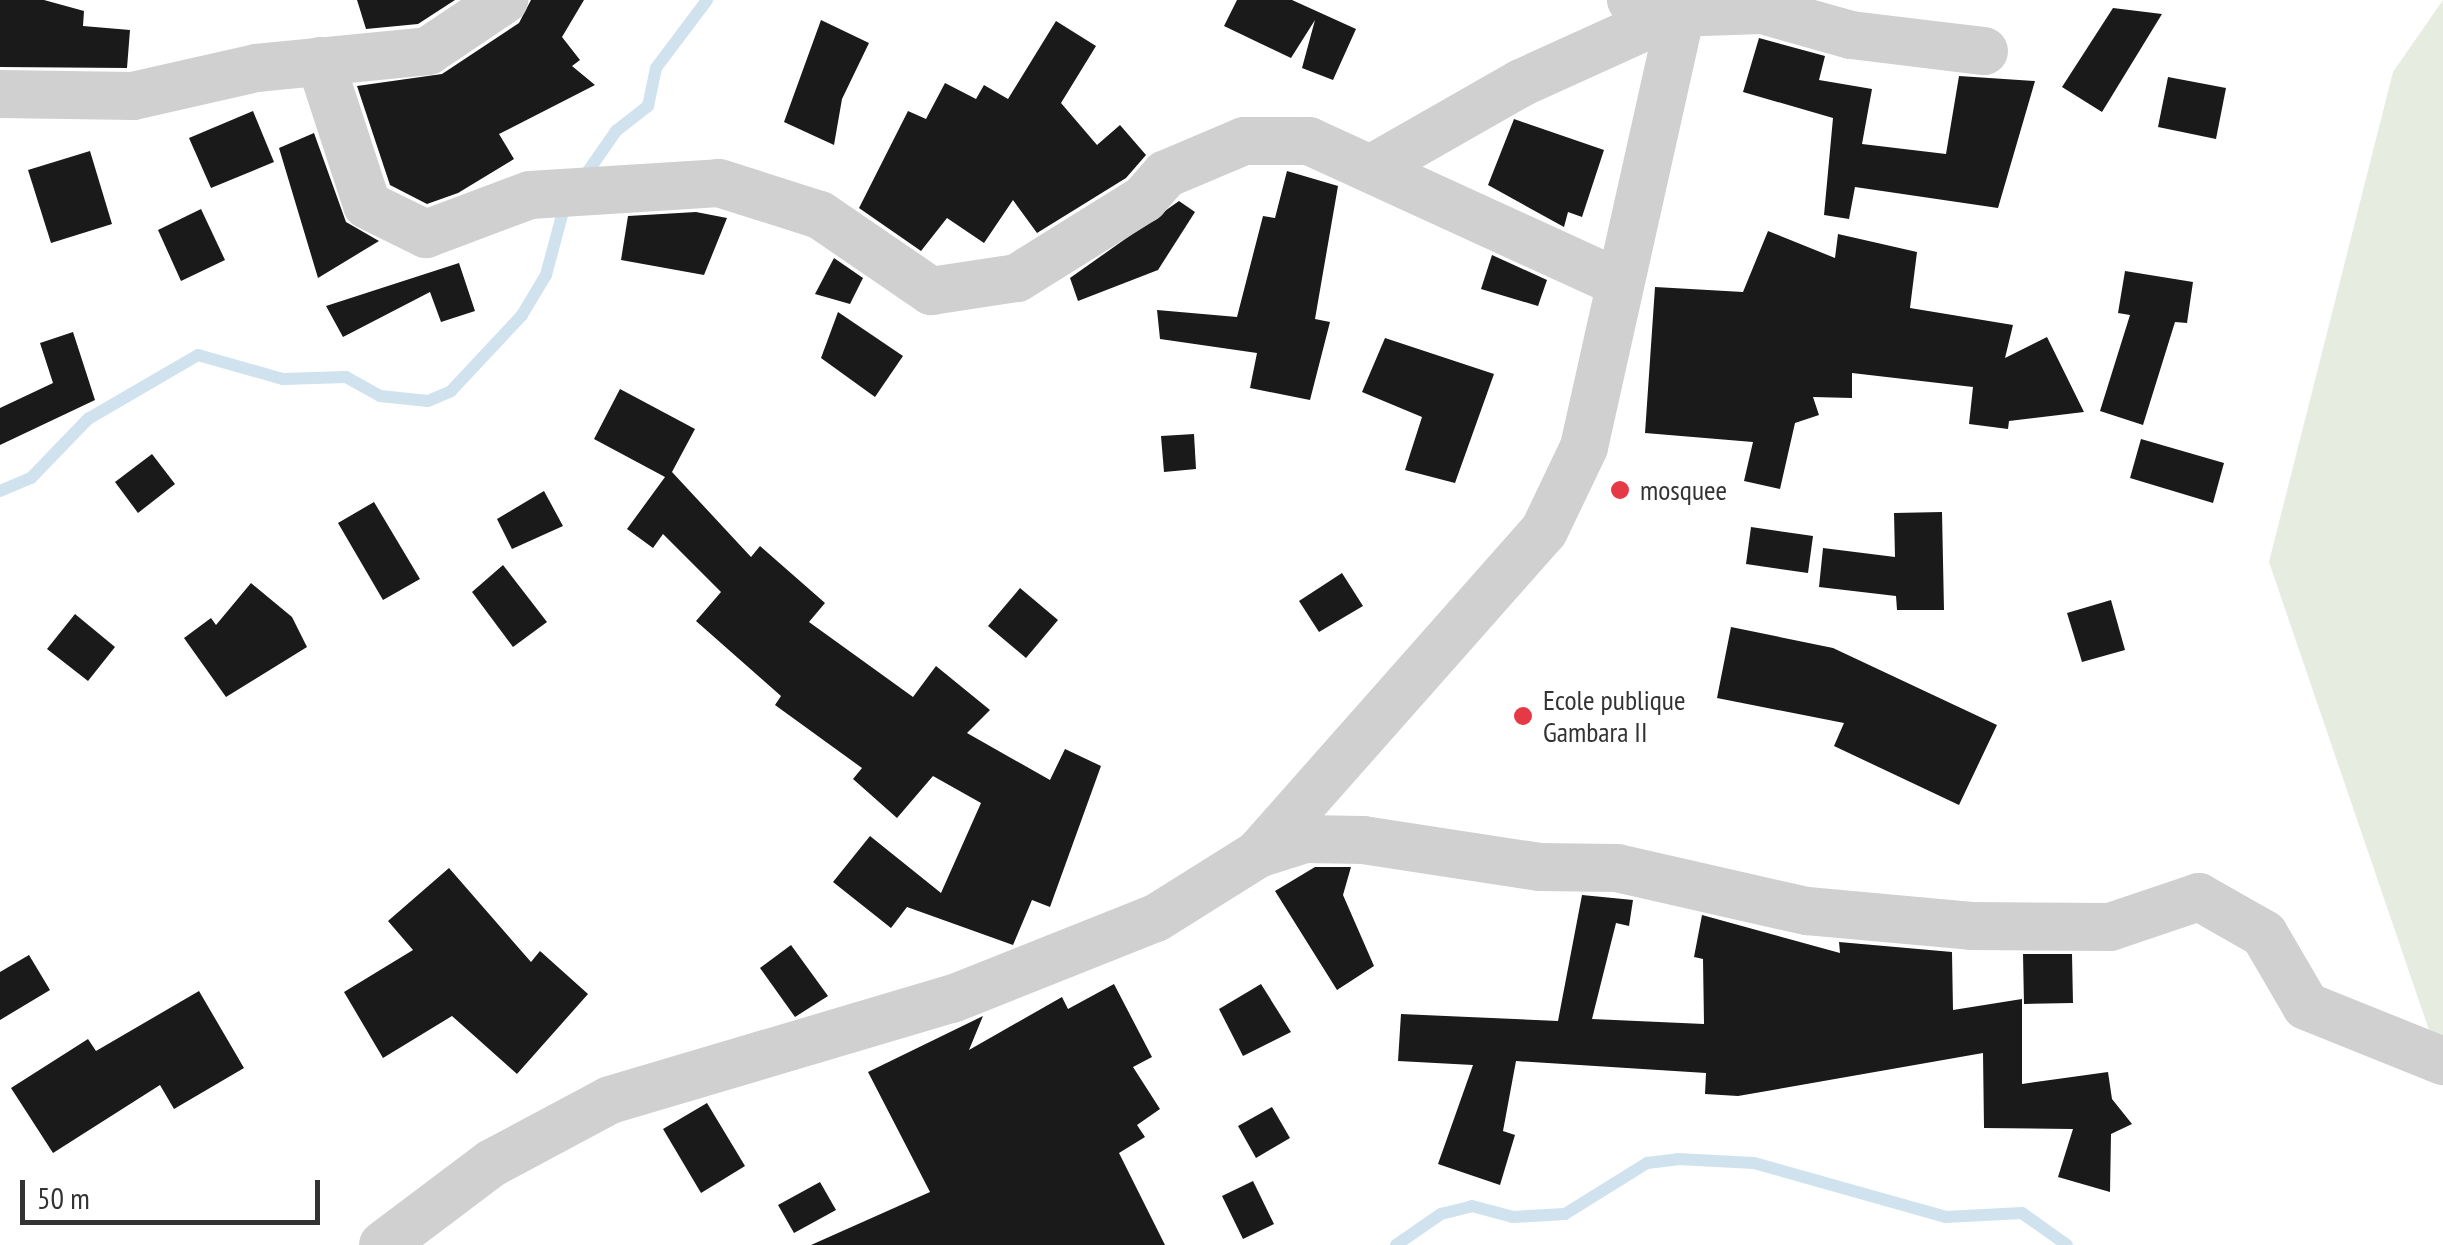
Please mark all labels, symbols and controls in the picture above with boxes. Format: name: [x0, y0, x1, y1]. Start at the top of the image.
place label: mosquee: [1640, 473, 1727, 507]
marker: mosquee: [1609, 479, 1631, 501]
place label: Ecole publique Gambara II: [1543, 683, 1686, 749]
marker: Ecole publique Gambara II: [1512, 705, 1534, 727]
scale bar: [25, 1160, 325, 1222]
text: 50 m: [37, 1178, 90, 1217]

